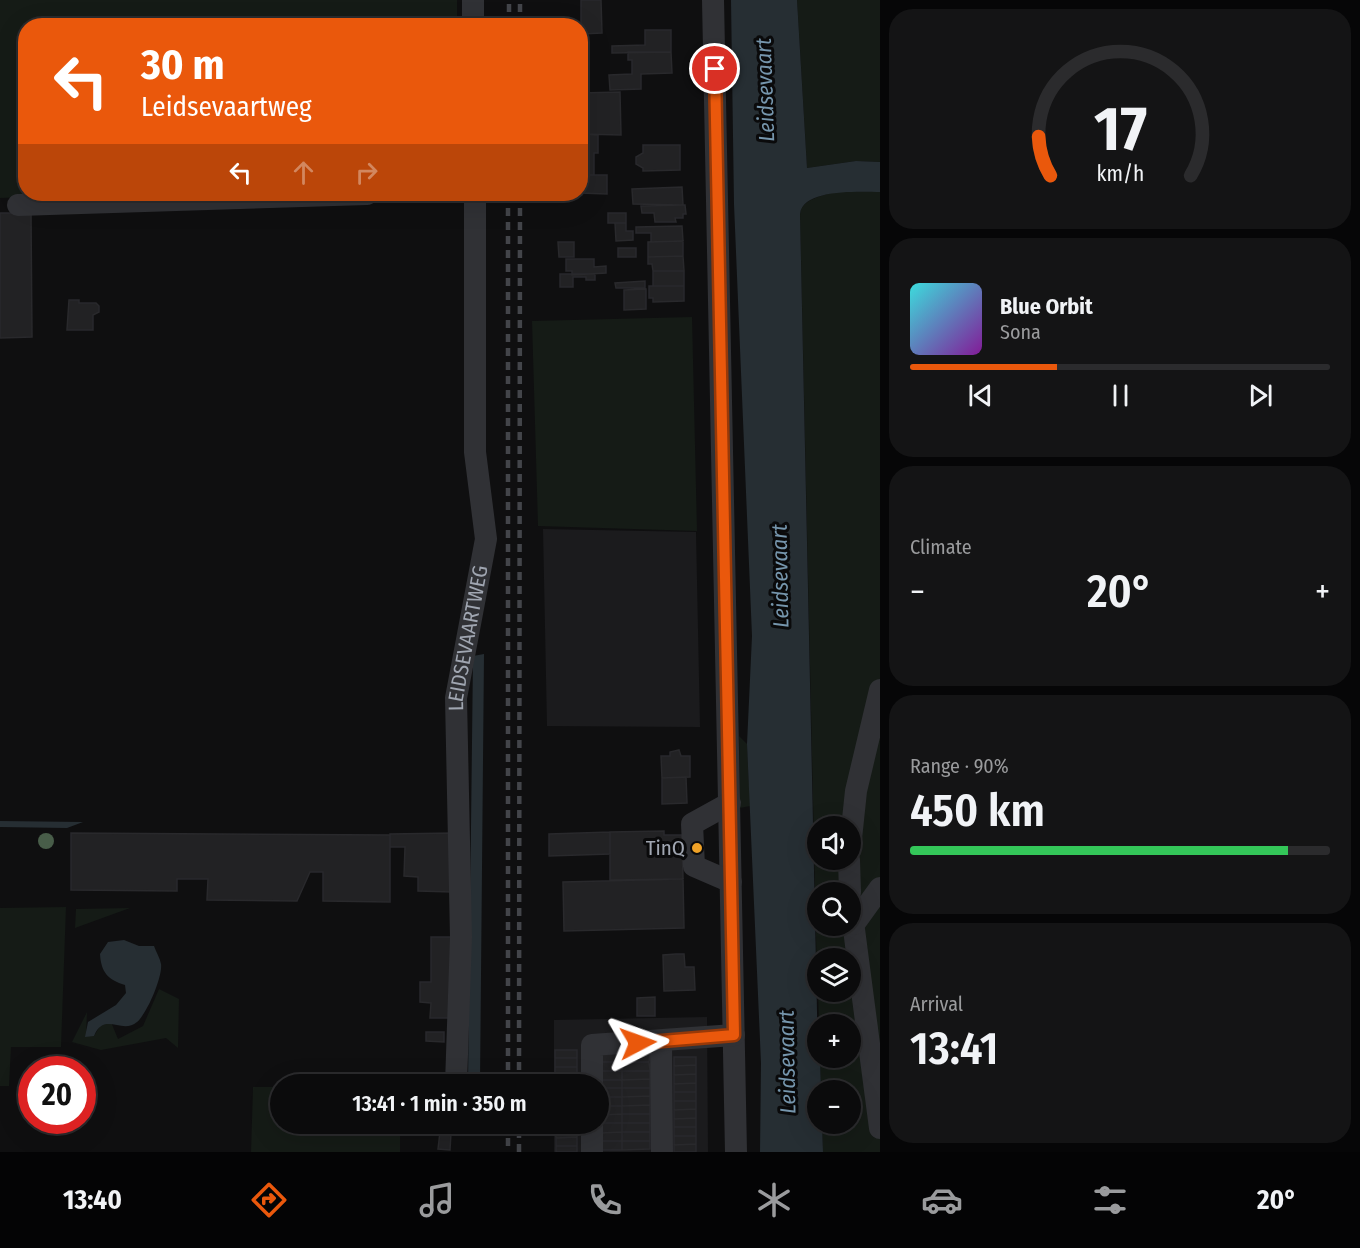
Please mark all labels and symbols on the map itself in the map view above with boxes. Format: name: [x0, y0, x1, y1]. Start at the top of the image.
water label: Leidsevaart: [750, 37, 780, 142]
pin: [689, 43, 740, 94]
water label: Leidsevaart: [766, 523, 794, 628]
street label: LEIDSEVAARTWEG: [443, 563, 494, 711]
place label: TinQ: [646, 835, 685, 861]
marker: TinQ: [690, 841, 704, 855]
water label: Leidsevaart: [773, 1009, 801, 1114]
position arrow: [606, 1011, 670, 1075]
speed limit sign: 20: [18, 1056, 96, 1134]

